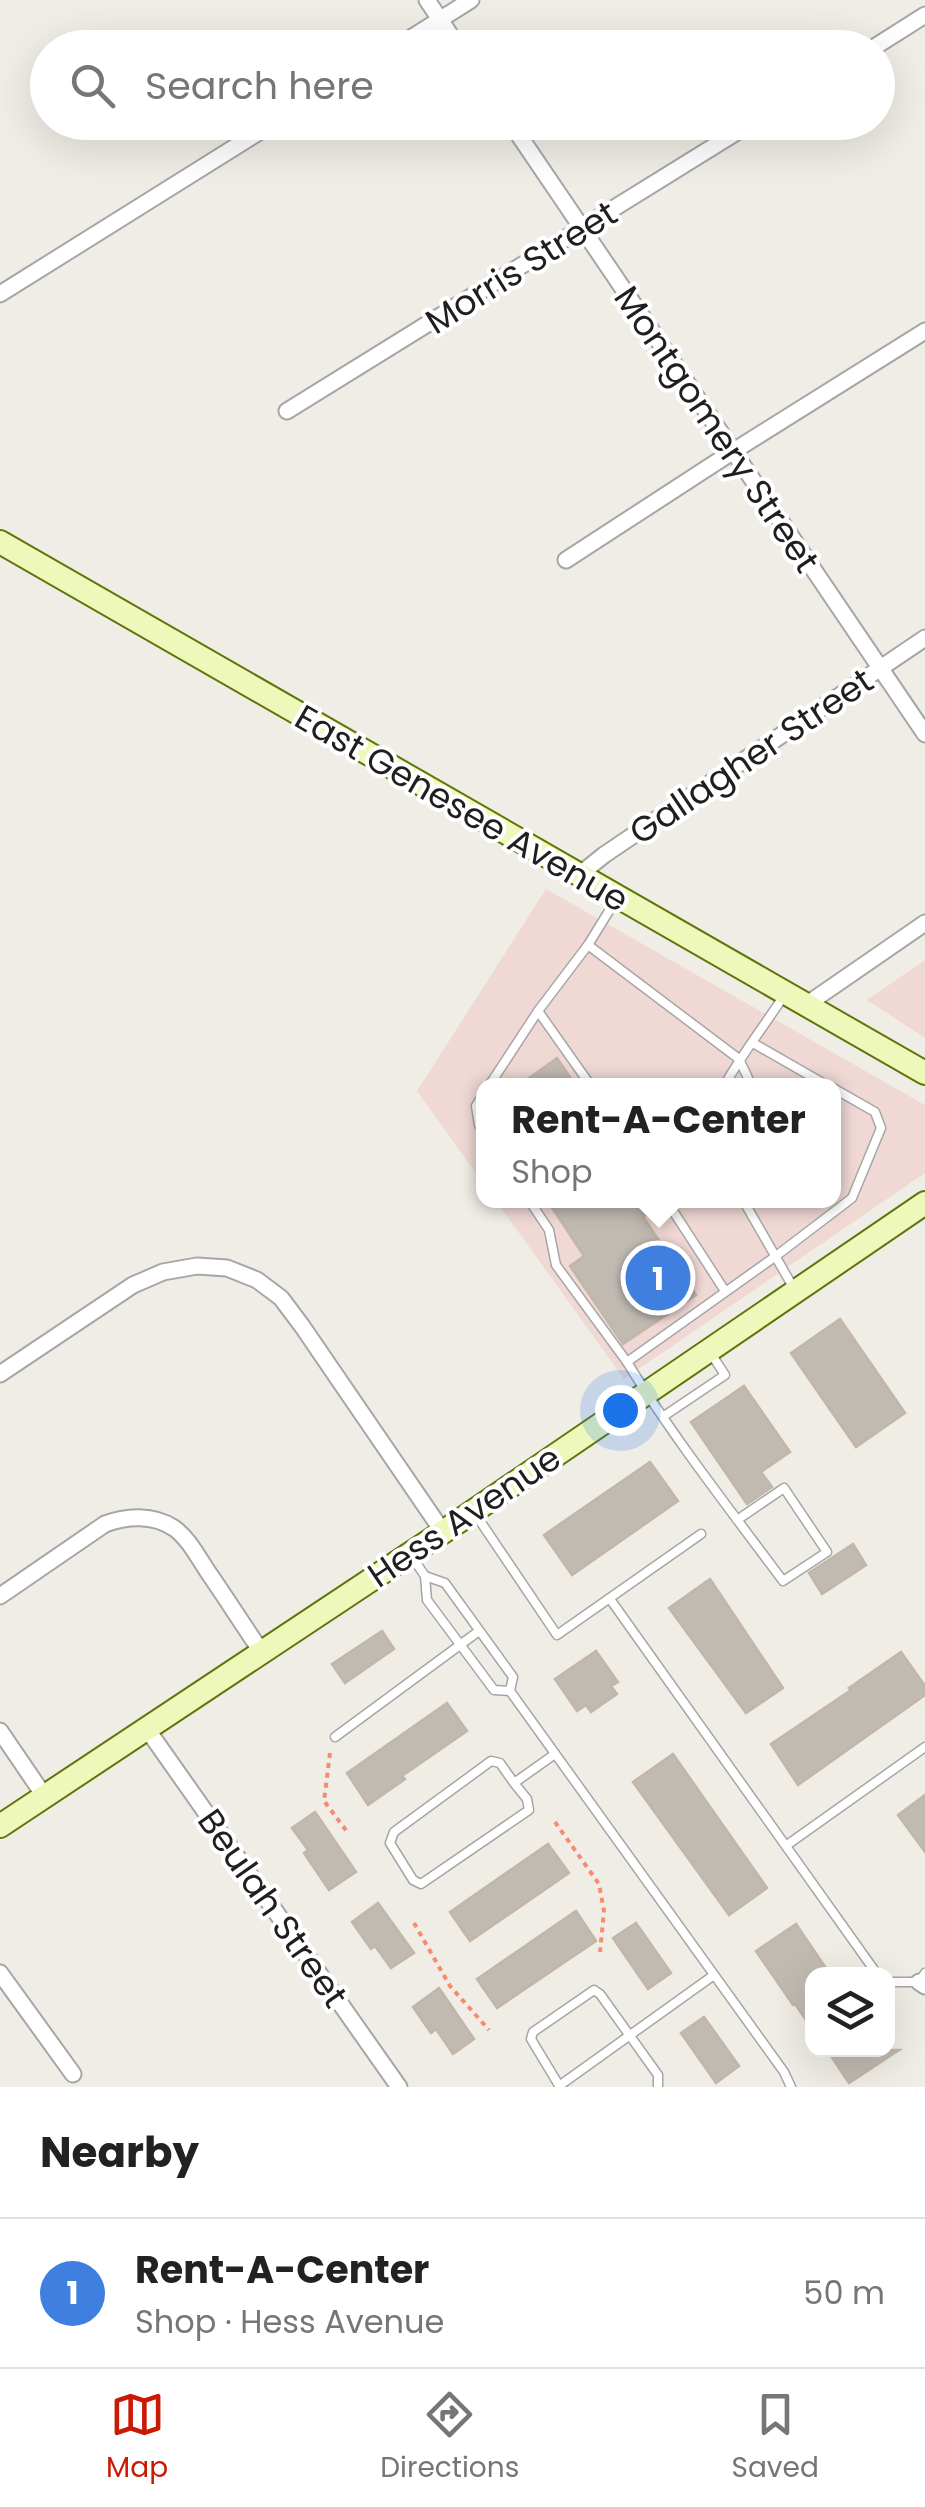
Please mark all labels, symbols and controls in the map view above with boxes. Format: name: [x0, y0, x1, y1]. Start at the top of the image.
search box: [30, 30, 895, 140]
icon: search: [65, 58, 120, 113]
text: Search here: [145, 59, 374, 112]
street label: Morris Street: [416, 189, 626, 345]
street label: Montgomery Street: [603, 276, 831, 582]
street label: Gallagher Street: [619, 656, 883, 856]
street label: East Genesee Avenue: [286, 692, 638, 924]
popup: [476, 1078, 841, 1208]
text: Rent-A-Center: [511, 1093, 806, 1146]
text: Shop: [511, 1149, 593, 1194]
pin: 1: [626, 1240, 690, 1316]
your location: [595, 1385, 646, 1436]
street label: Hess Avenue: [358, 1433, 570, 1599]
street label: Beulah Street: [186, 1799, 360, 2017]
map controls: [805, 1967, 895, 2057]
button: layers: [805, 1967, 895, 2057]
text: Nearby: [40, 2123, 199, 2182]
text: Rent-A-Center: [135, 2243, 429, 2296]
text: 1: [66, 2270, 79, 2315]
text: 50 m: [803, 2270, 885, 2315]
text: Shop · Hess Avenue: [135, 2299, 444, 2344]
tab: Map: [106, 2387, 168, 2489]
tab: Directions: [380, 2387, 519, 2489]
tab: Saved: [732, 2387, 819, 2489]

